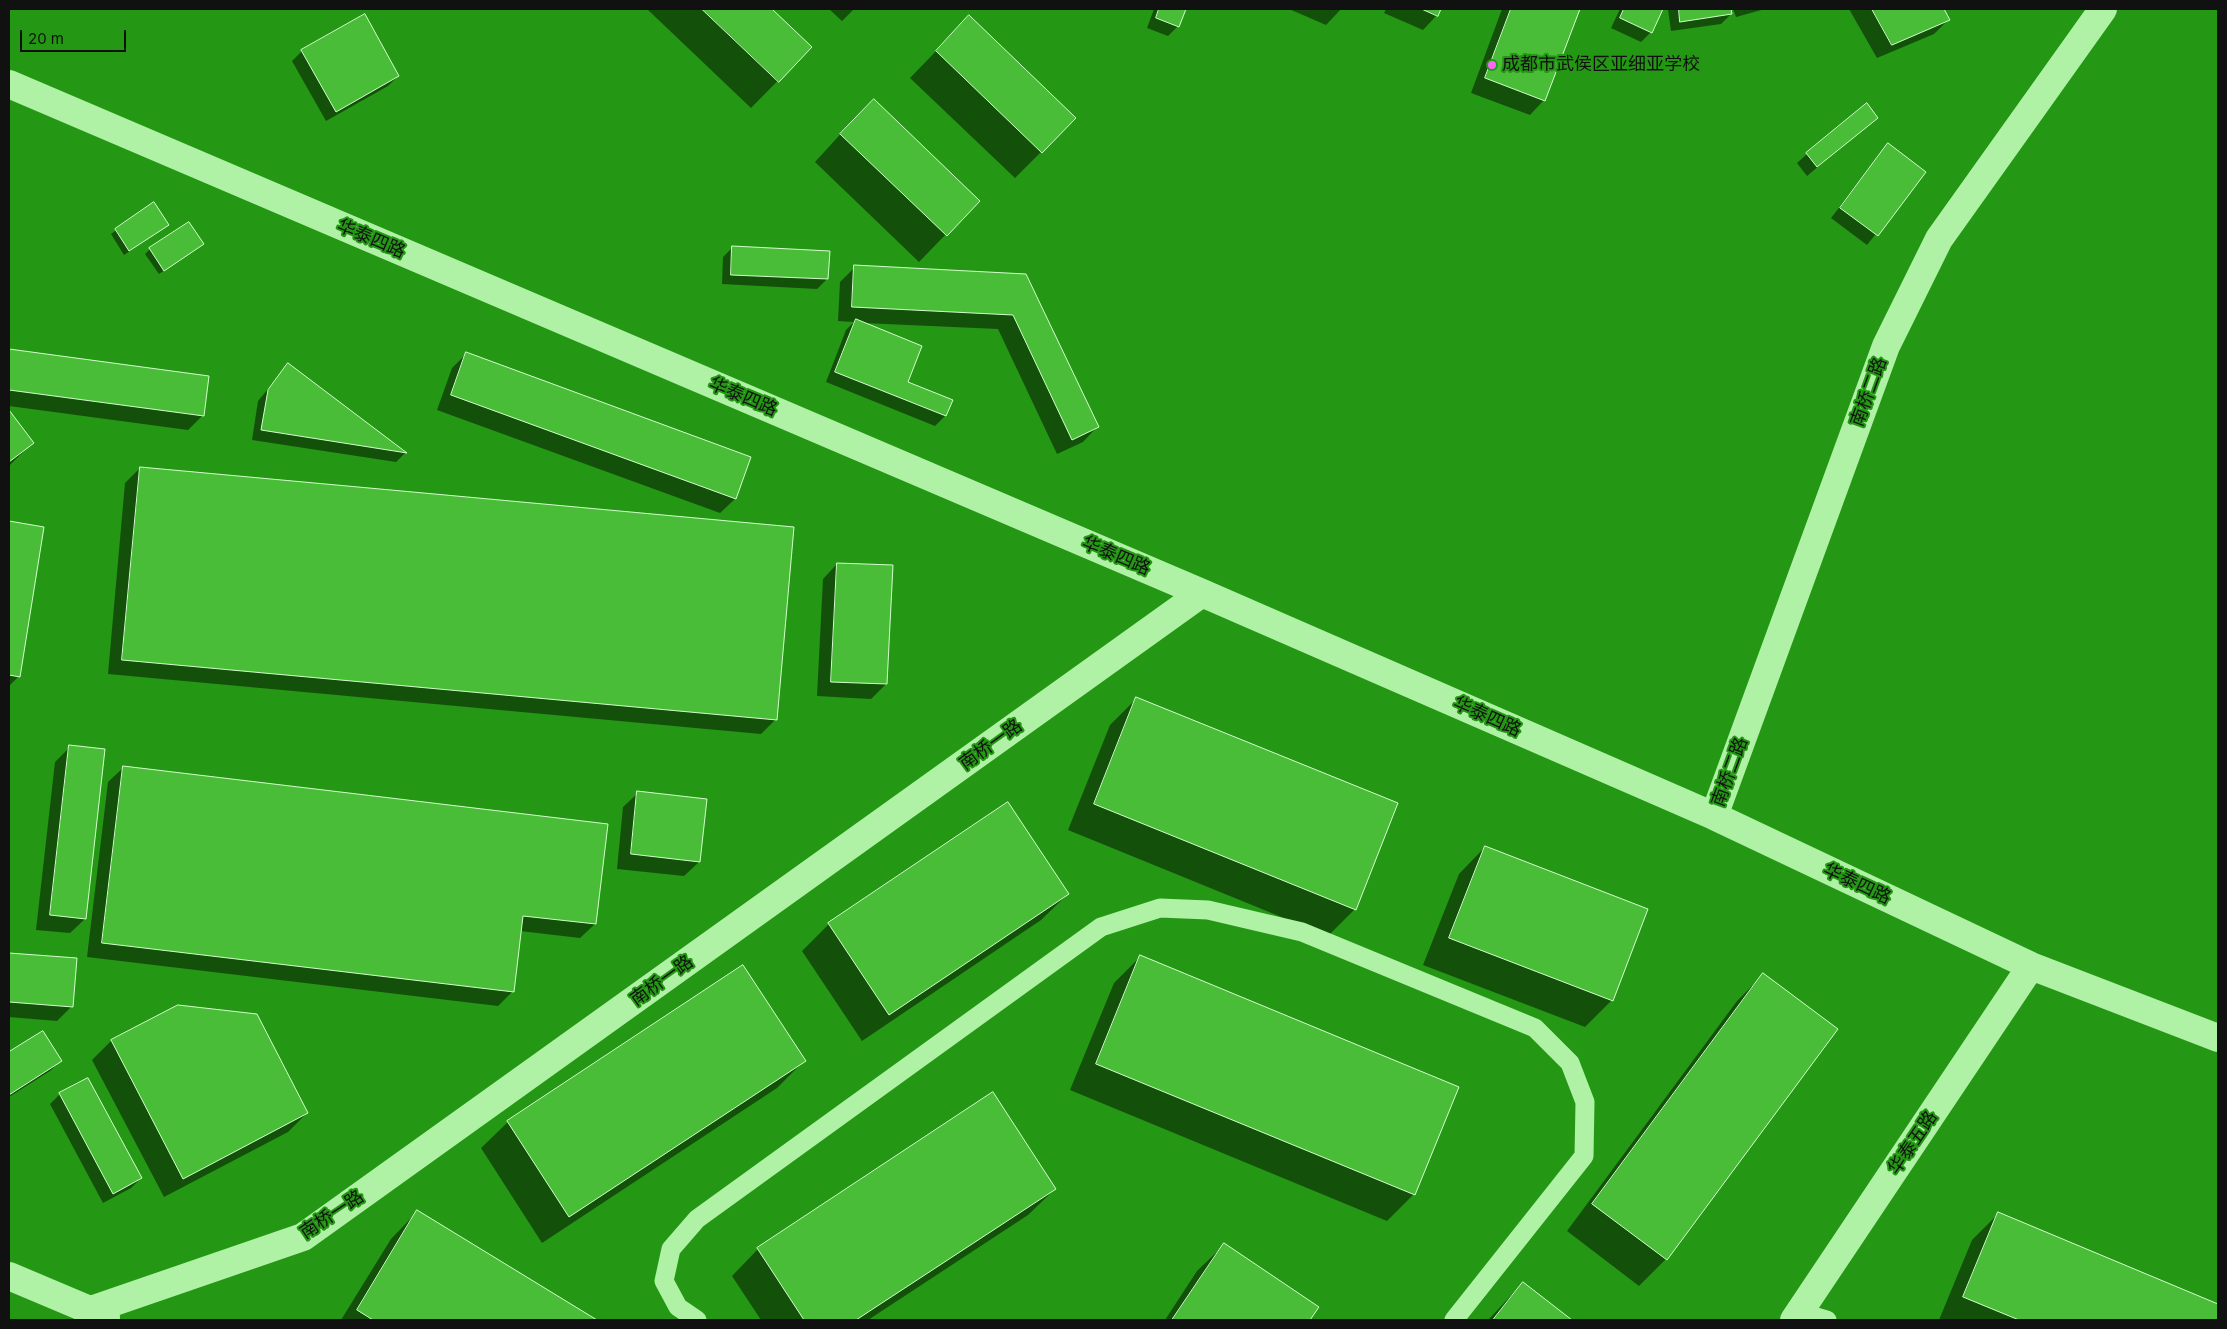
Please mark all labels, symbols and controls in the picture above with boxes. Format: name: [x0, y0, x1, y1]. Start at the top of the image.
scale bar: [22, 20, 129, 52]
text: 20 m: [28, 29, 64, 48]
place label: 成都市武侯区亚细亚学校: [1502, 54, 1700, 76]
marker: 成都市武侯区亚细亚学校: [1486, 59, 1498, 71]
street label: 华泰四路: [334, 215, 408, 263]
street label: 南桥二路: [1847, 354, 1891, 430]
street label: 华泰四路: [706, 373, 780, 421]
street label: 华泰四路: [1079, 532, 1153, 580]
street label: 华泰四路: [1450, 692, 1524, 742]
street label: 南桥一路: [956, 715, 1026, 775]
street label: 南桥二路: [1708, 734, 1752, 810]
street label: 华泰四路: [1820, 859, 1894, 909]
street label: 南桥一路: [627, 951, 697, 1011]
street label: 华泰五路: [1884, 1107, 1942, 1179]
street label: 南桥一路: [296, 1186, 368, 1244]

